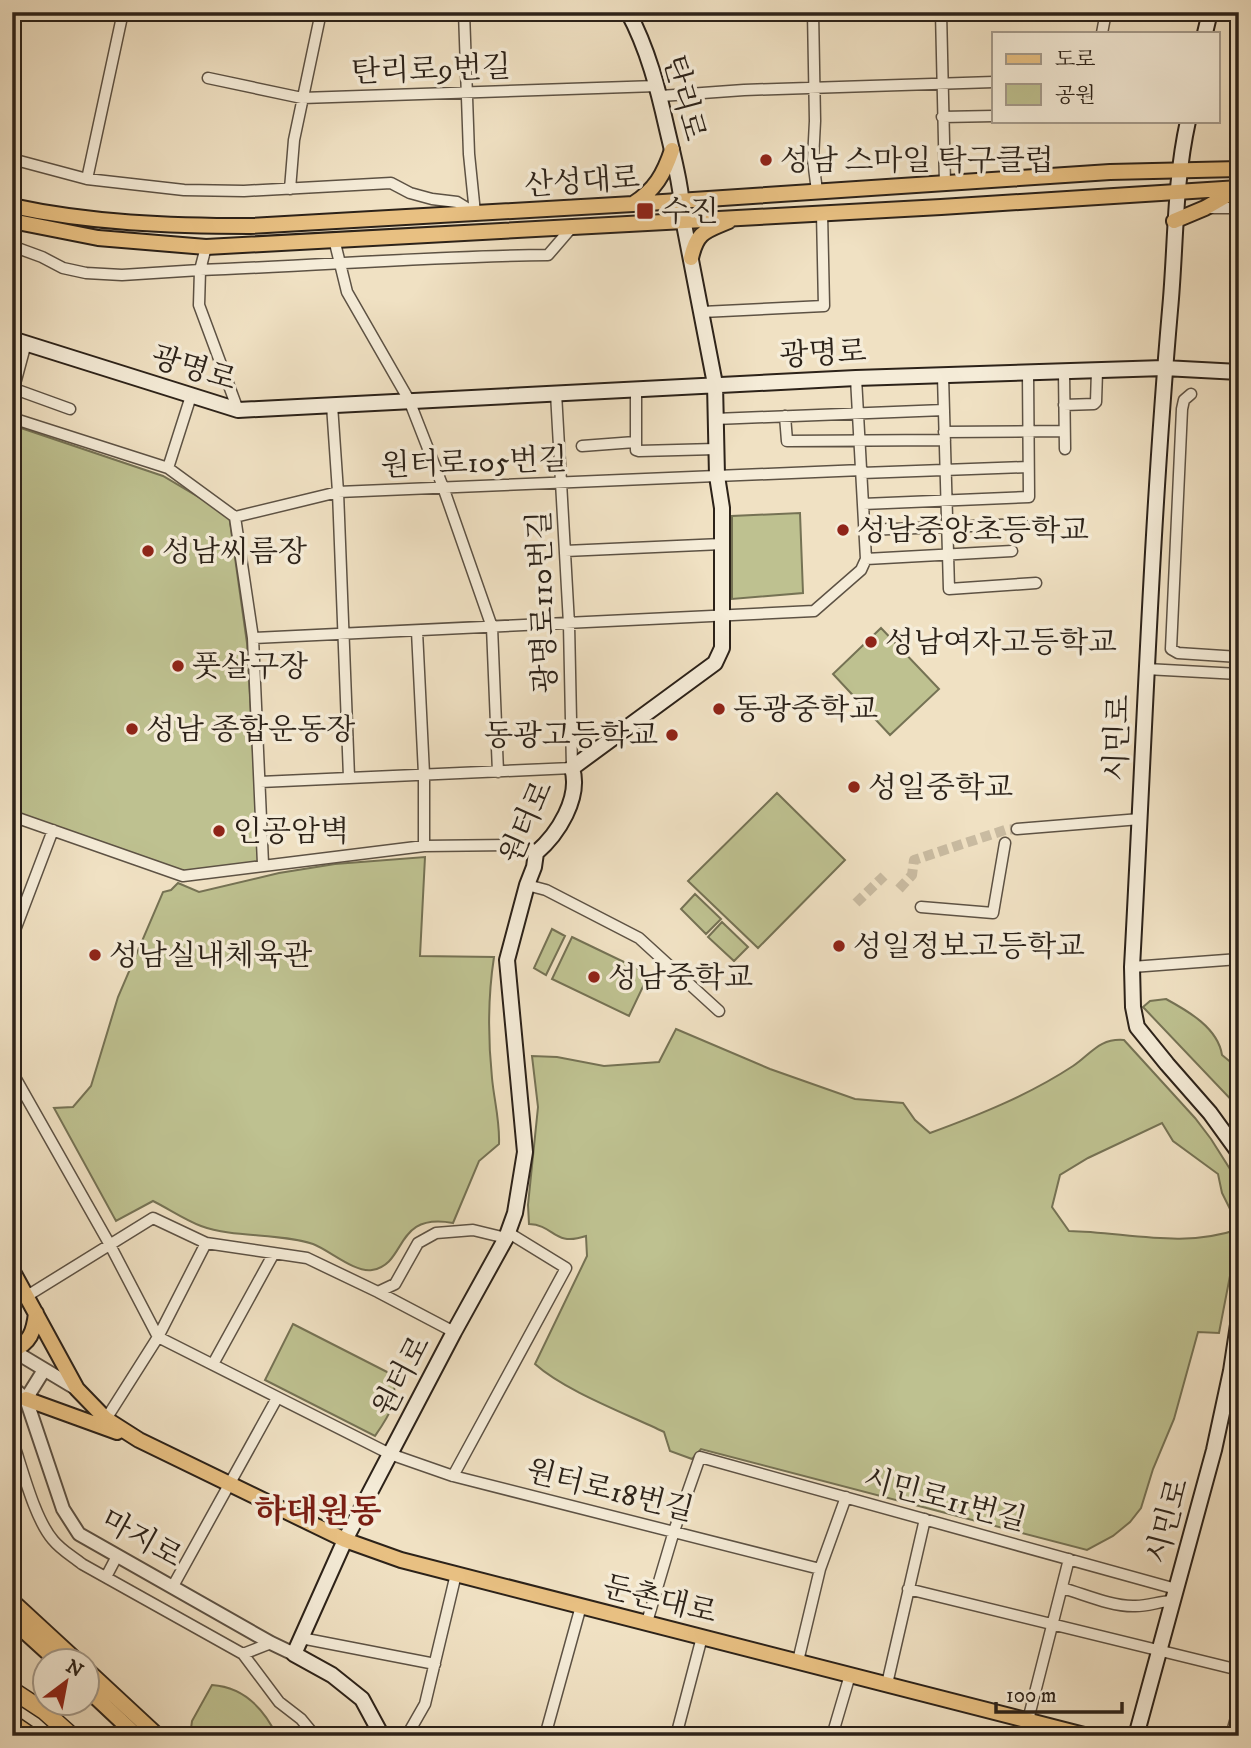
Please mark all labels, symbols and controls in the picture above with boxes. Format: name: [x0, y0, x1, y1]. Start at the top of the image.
legend: [992, 32, 1220, 122]
text: 도로: [1055, 47, 1096, 73]
street label: 탄리로9번길: [351, 49, 512, 92]
street label: 탄리로: [654, 52, 713, 145]
text: 공원: [1055, 83, 1096, 109]
place label: 성남 스마일 탁구클럽: [780, 143, 1054, 180]
marker: 성남 스마일 탁구클럽: [758, 152, 774, 168]
street label: 산성대로: [523, 160, 641, 205]
place label: 수진: [661, 194, 719, 231]
marker: 수진: [635, 201, 655, 221]
street label: 광명로: [779, 334, 867, 375]
street label: 광명로: [147, 339, 241, 400]
street label: 원터로105번길: [380, 442, 568, 485]
street label: 광명로110번길: [522, 510, 565, 694]
place label: 성남중앙초등학교: [857, 513, 1089, 550]
marker: 성남중앙초등학교: [835, 522, 851, 538]
place label: 성남씨름장: [162, 534, 307, 571]
marker: 성남씨름장: [140, 543, 156, 559]
place label: 성남여자고등학교: [885, 625, 1117, 662]
marker: 성남여자고등학교: [863, 634, 879, 650]
place label: 풋살구장: [192, 649, 308, 686]
marker: 풋살구장: [170, 658, 186, 674]
place label: 동광중학교: [733, 692, 878, 729]
street label: 시민로: [1098, 694, 1139, 782]
marker: 동광중학교: [711, 701, 727, 717]
place label: 성남 종합운동장: [146, 712, 355, 749]
place label: 동광고등학교: [484, 718, 658, 755]
marker: 성남 종합운동장: [124, 721, 140, 737]
marker: 동광고등학교: [664, 727, 680, 743]
place label: 성일중학교: [868, 770, 1013, 807]
street label: 원터로: [493, 775, 562, 870]
marker: 성일중학교: [846, 779, 862, 795]
place label: 인공암벽: [233, 814, 349, 851]
marker: 인공암벽: [211, 823, 227, 839]
place label: 성일정보고등학교: [853, 929, 1085, 966]
place label: 성남실내체육관: [109, 938, 313, 975]
marker: 성일정보고등학교: [831, 938, 847, 954]
marker: 성남실내체육관: [87, 947, 103, 963]
place label: 성남중학교: [608, 960, 753, 997]
marker: 성남중학교: [586, 969, 602, 985]
street label: 원터로: [366, 1330, 439, 1424]
street label: 원터로18번길: [522, 1453, 697, 1530]
street label: 시민로11번길: [859, 1461, 1030, 1540]
street label: 시민로: [1139, 1475, 1198, 1568]
district label: 하대원동: [254, 1492, 382, 1533]
street label: 마지로: [94, 1502, 188, 1577]
street label: 둔촌대로: [599, 1568, 720, 1632]
north arrow: [32, 1646, 102, 1716]
text: N: [62, 1655, 87, 1683]
scale bar: [996, 1671, 1122, 1715]
text: 100 m: [1006, 1683, 1057, 1709]

